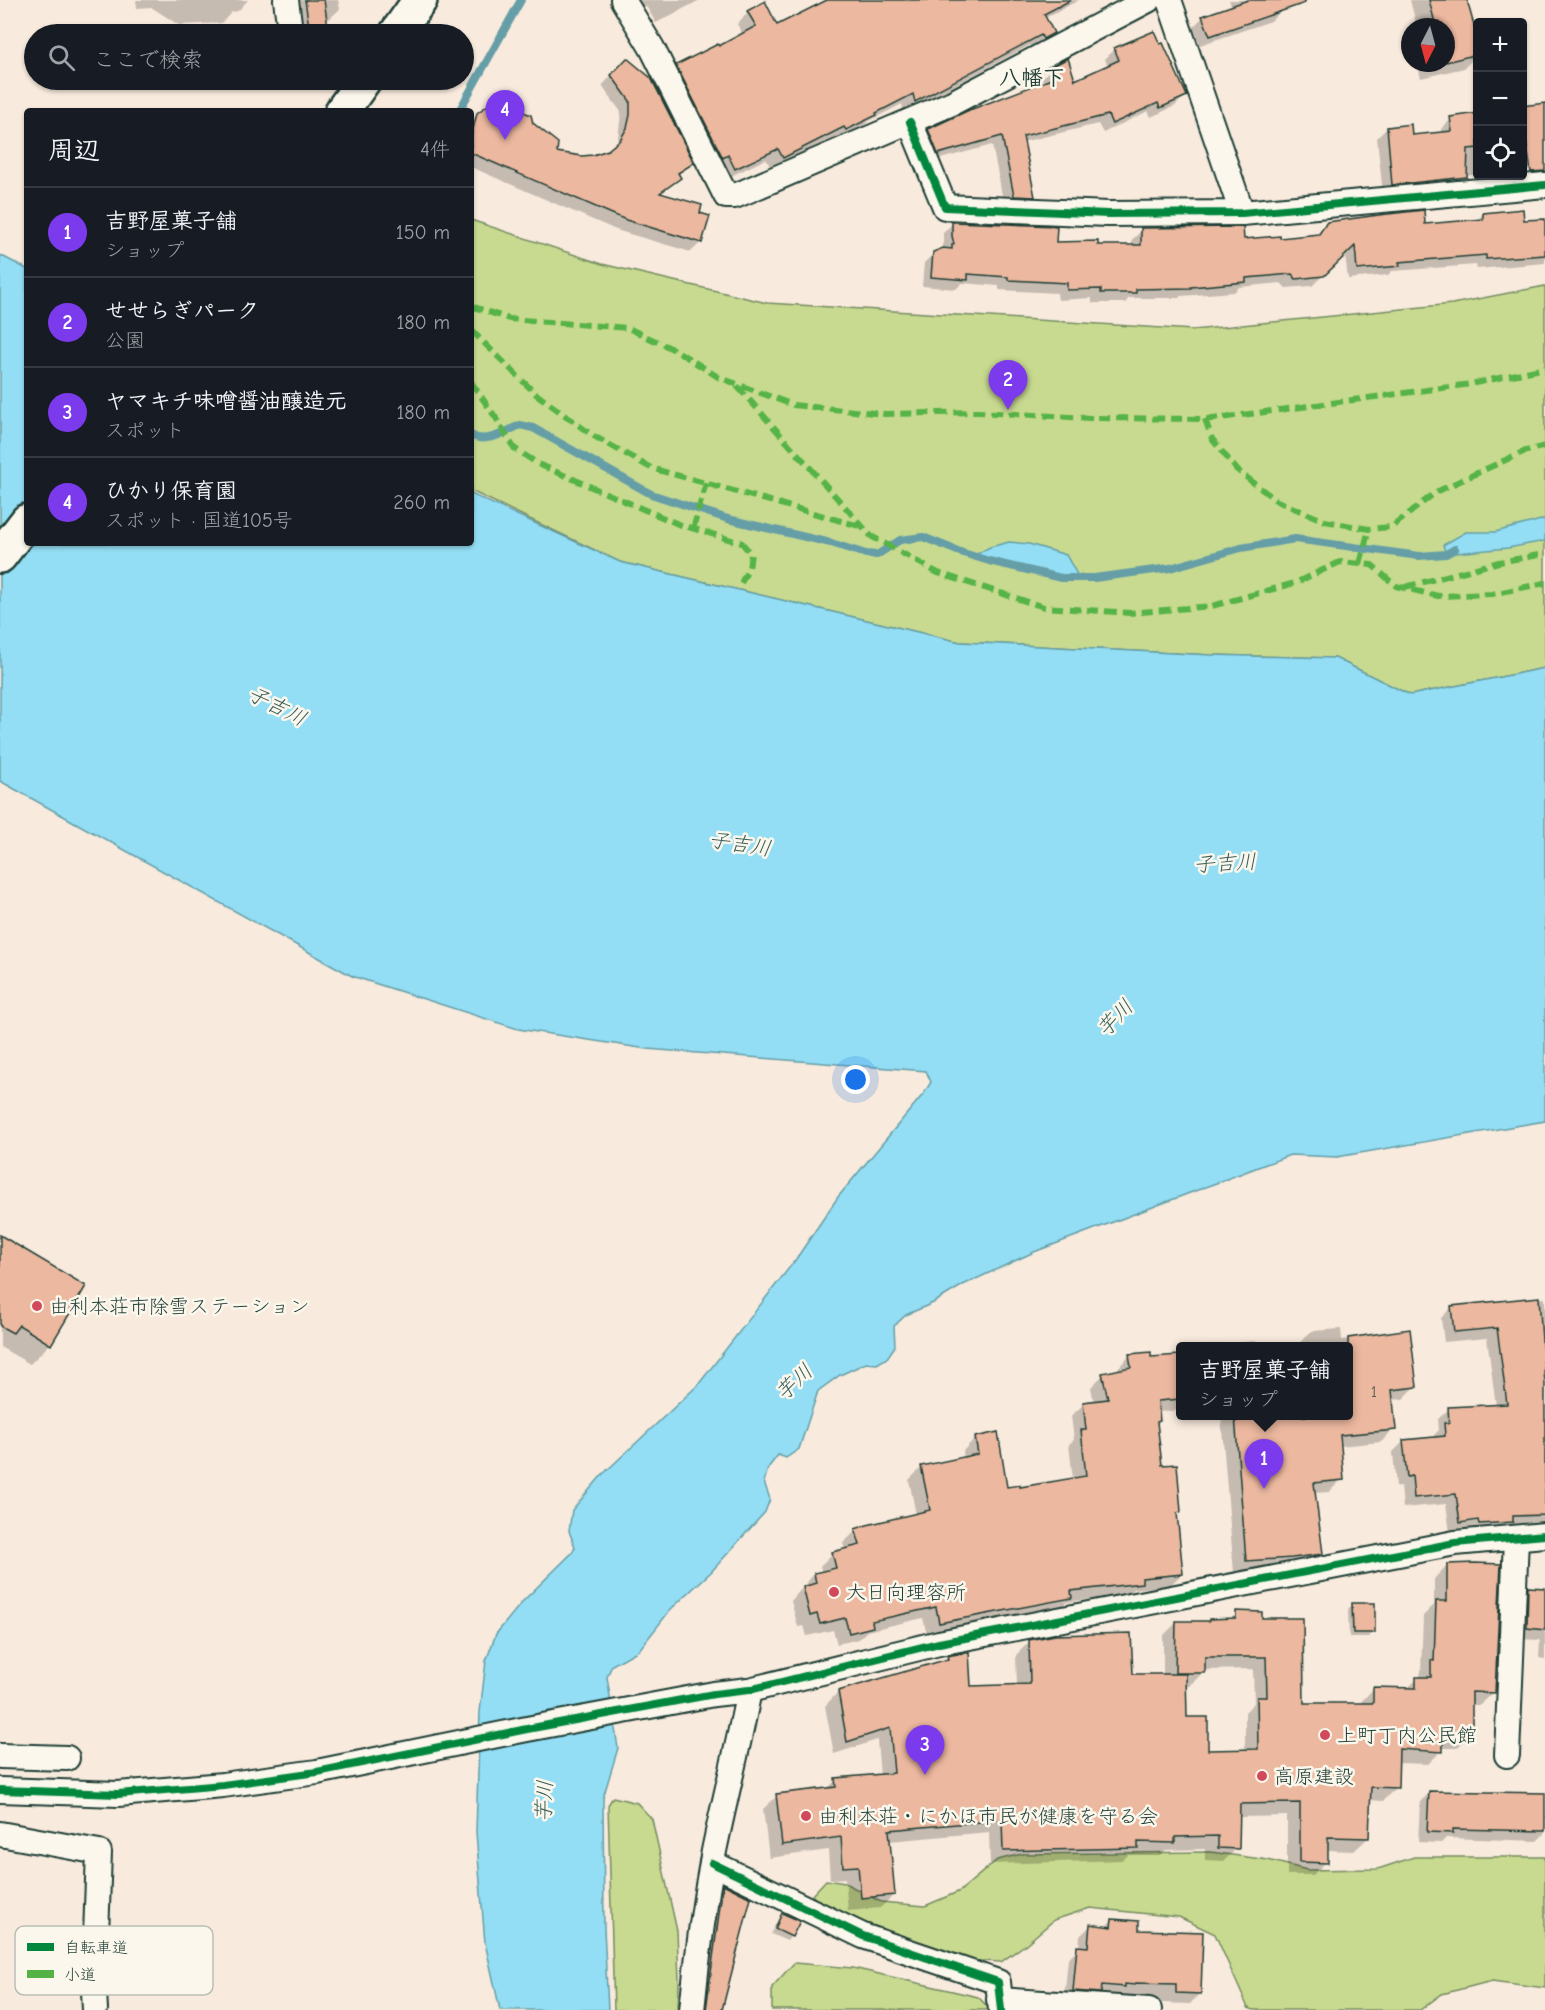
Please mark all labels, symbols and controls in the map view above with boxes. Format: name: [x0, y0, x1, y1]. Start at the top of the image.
north arrow: [1401, 18, 1455, 72]
map controls: [1473, 18, 1527, 180]
button: +: [1473, 18, 1527, 72]
search box: [24, 24, 474, 90]
icon: search: [45, 41, 78, 74]
text: ここで検索: [93, 47, 203, 73]
district label: 八幡下: [999, 65, 1065, 91]
button: −: [1473, 72, 1527, 126]
pin: 4: [486, 90, 524, 140]
button: locate: [1473, 126, 1527, 180]
text: 周辺: [48, 136, 100, 166]
text: 4件: [420, 138, 450, 161]
text: 吉野屋菓子舗: [105, 208, 237, 234]
text: 1: [64, 221, 71, 244]
text: 150 m: [396, 221, 450, 244]
text: ショップ: [105, 239, 184, 262]
text: せせらぎパーク: [105, 298, 259, 324]
text: 2: [63, 311, 72, 334]
text: 180 m: [396, 311, 450, 334]
text: 公園: [105, 329, 145, 352]
pin: 2: [988, 360, 1028, 410]
text: ヤマキチ味噌醤油醸造元: [105, 388, 347, 414]
text: 3: [63, 401, 72, 424]
text: 180 m: [396, 401, 450, 424]
text: スポット: [105, 419, 185, 442]
text: ひかり保育園: [105, 478, 237, 504]
text: 4: [63, 491, 72, 514]
text: 260 m: [393, 491, 450, 514]
text: スポット · 国道105号: [105, 509, 293, 532]
water label: 子吉川: [243, 681, 311, 731]
water label: 子吉川: [707, 827, 773, 861]
water label: 子吉川: [1193, 849, 1257, 877]
water label: 芋川: [1092, 995, 1138, 1041]
your location: [841, 1065, 870, 1094]
place label: 由利本荘市除雪ステーション: [49, 1295, 310, 1318]
marker: 由利本荘市除雪ステーション: [30, 1299, 44, 1313]
popup: [1176, 1342, 1353, 1420]
text: 吉野屋菓子舗: [1198, 1357, 1331, 1383]
water label: 芋川: [770, 1359, 818, 1405]
house number: 1: [1371, 1383, 1377, 1401]
text: ショップ: [1198, 1388, 1278, 1411]
pin: 1: [1244, 1440, 1284, 1489]
place label: 大日向理容所: [846, 1581, 966, 1604]
marker: 大日向理容所: [827, 1585, 841, 1599]
place label: 上町丁内公民館: [1337, 1724, 1477, 1747]
pin: 3: [906, 1726, 944, 1775]
marker: 上町丁内公民館: [1318, 1728, 1332, 1742]
place label: 高原建設: [1274, 1765, 1354, 1788]
marker: 高原建設: [1255, 1769, 1269, 1783]
water label: 芋川: [531, 1779, 557, 1823]
place label: 由利本荘・にかほ市民が健康を守る会: [818, 1805, 1158, 1828]
marker: 由利本荘・にかほ市民が健康を守る会: [799, 1809, 813, 1823]
legend: [15, 1926, 213, 1995]
text: 自転車道: [64, 1939, 128, 1957]
text: 小道: [64, 1966, 96, 1984]

